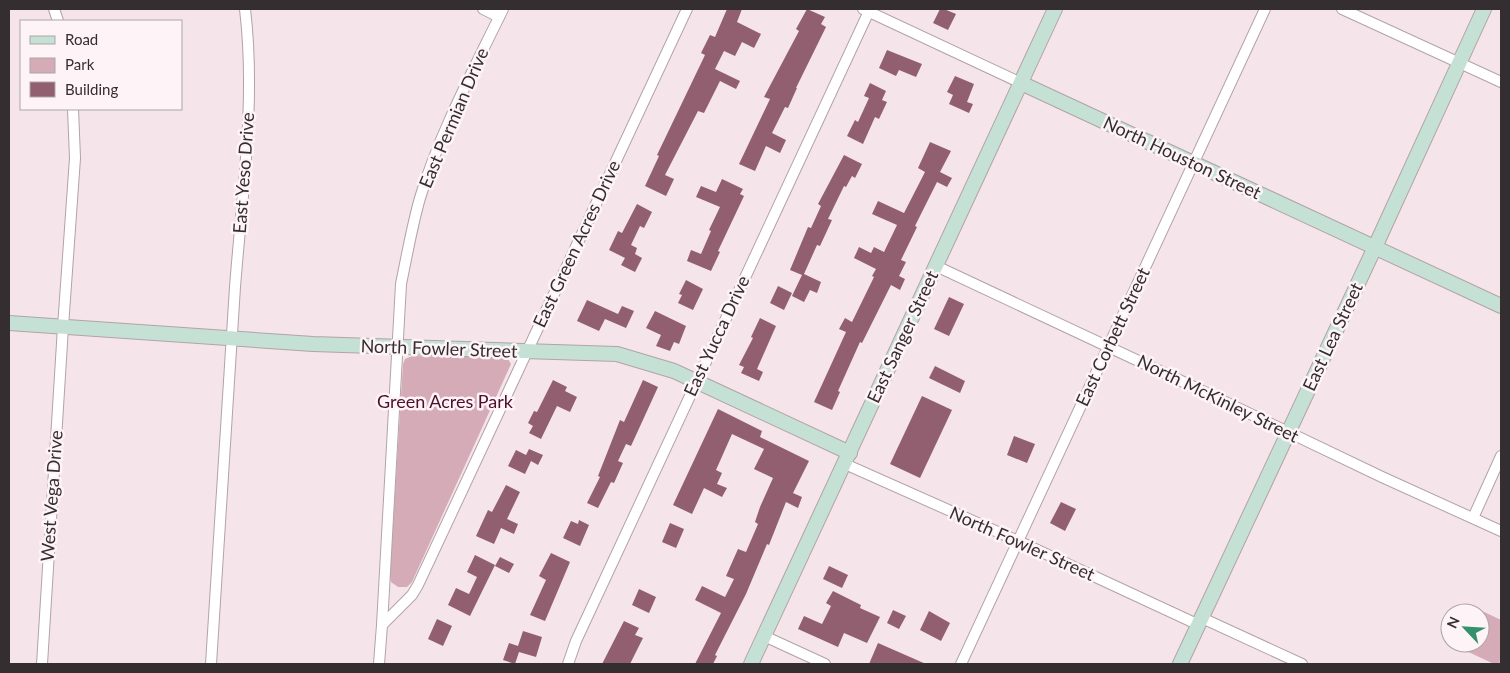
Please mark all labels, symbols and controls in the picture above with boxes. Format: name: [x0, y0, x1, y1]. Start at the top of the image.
legend: [20, 20, 182, 110]
text: Road: [65, 30, 98, 48]
street label: East Permian Drive: [414, 44, 493, 191]
text: Park: [65, 55, 95, 73]
text: Building: [65, 80, 118, 98]
street label: East Yeso Drive: [228, 111, 258, 234]
street label: North Houston Street: [1100, 111, 1265, 204]
street label: East Green Acres Drive: [528, 157, 624, 331]
street label: East Corbett Street: [1070, 263, 1154, 409]
street label: East Sanger Street: [862, 266, 943, 406]
street label: East Yucca Drive: [679, 272, 754, 399]
street label: East Lea Street: [1297, 278, 1367, 394]
street label: North Fowler Street: [360, 334, 518, 362]
street label: North McKinley Street: [1134, 349, 1303, 447]
park label: Green Acres Park: [377, 390, 514, 412]
street label: West Vega Drive: [35, 430, 67, 562]
street label: North Fowler Street: [946, 501, 1099, 585]
north arrow: [1440, 603, 1490, 653]
text: N: [1443, 614, 1463, 631]

